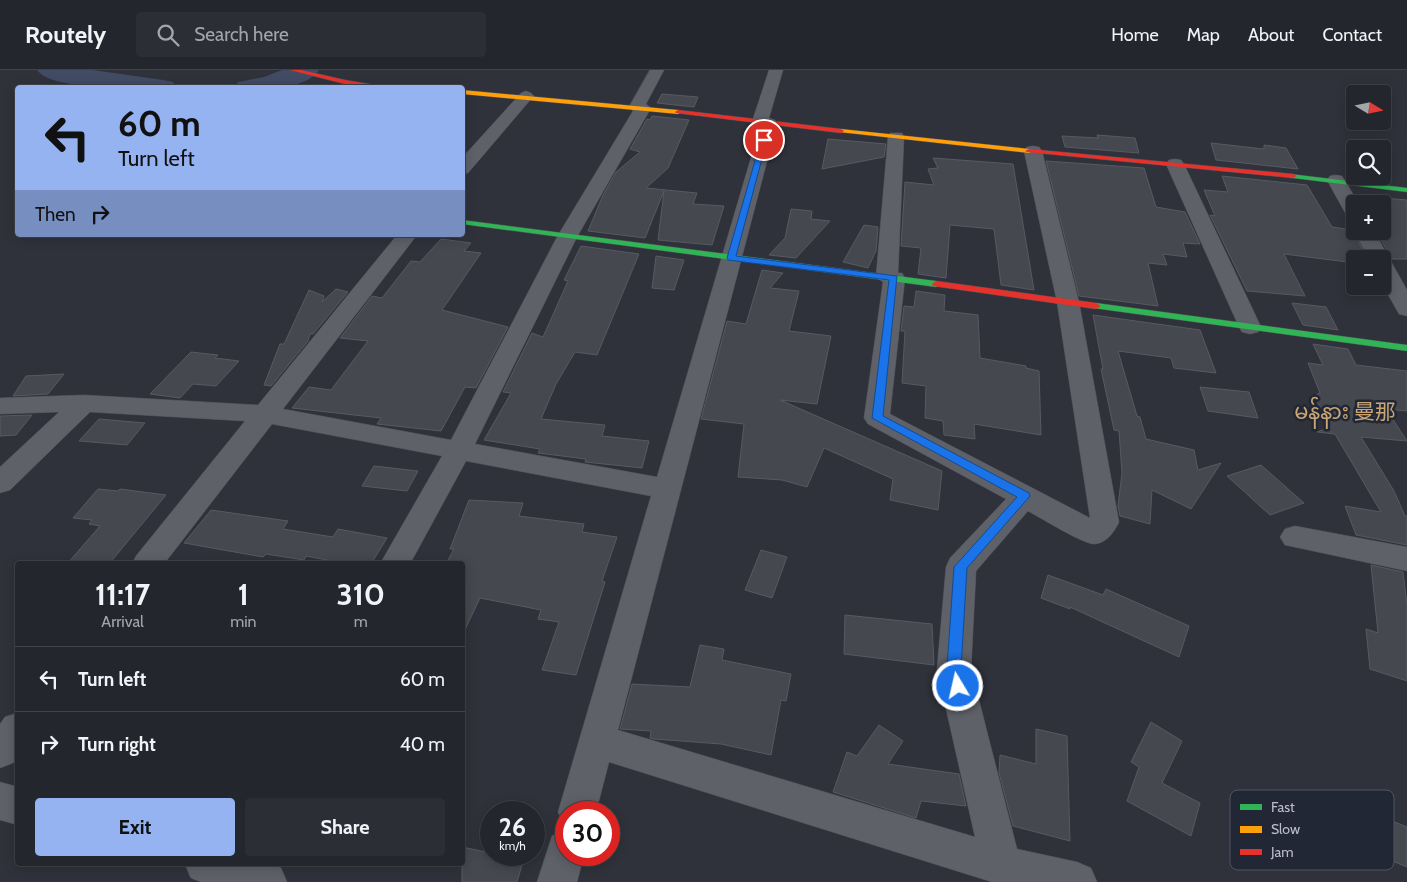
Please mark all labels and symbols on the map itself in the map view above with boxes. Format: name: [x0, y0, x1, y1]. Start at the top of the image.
north arrow: [1346, 85, 1391, 130]
pin: [743, 119, 785, 161]
district label: မန်နား 曼那: [1294, 396, 1396, 429]
position arrow: [931, 659, 983, 711]
legend: [1230, 790, 1394, 870]
text: Fast: [1271, 798, 1295, 816]
speed limit sign: 30: [555, 801, 620, 866]
text: Slow: [1271, 820, 1300, 838]
text: Jam: [1270, 843, 1293, 861]

